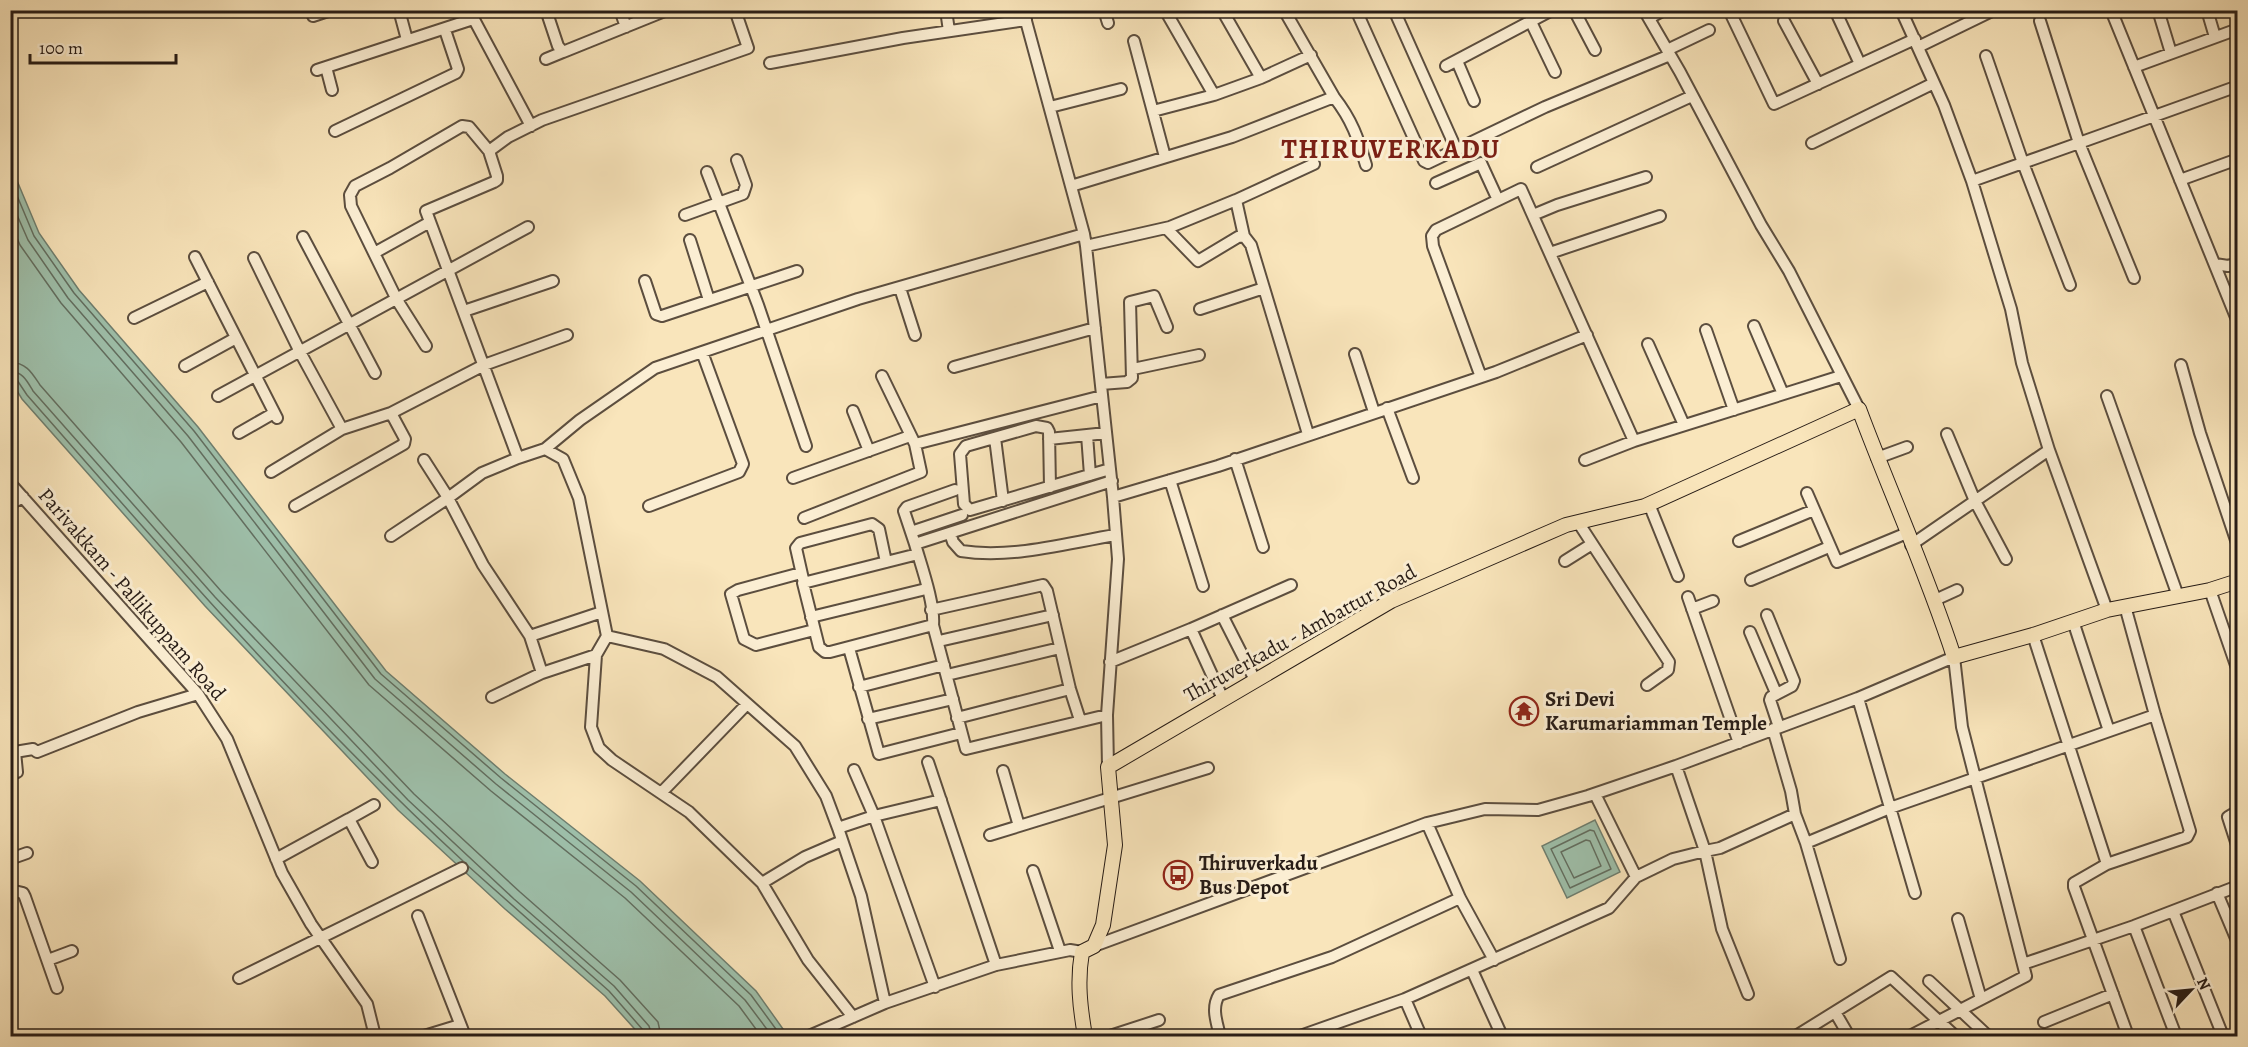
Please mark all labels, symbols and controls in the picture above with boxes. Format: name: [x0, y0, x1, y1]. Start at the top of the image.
scale bar: [30, 27, 176, 65]
text: 100 m: [39, 36, 83, 60]
district label: THIRUVERKADU: [1281, 131, 1501, 167]
street label: Parivakkam - Pallikuppam Road: [32, 482, 233, 707]
street label: Thiruverkadu - Ambattur Road: [1179, 557, 1422, 709]
place label: Sri Devi Karumariamman Temple: [1545, 685, 1767, 737]
temple icon: Sri Devi Karumariamman Temple: [1508, 695, 1540, 727]
place label: Thiruverkadu Bus Depot: [1199, 849, 1318, 901]
bus stop icon: Thiruverkadu Bus Depot: [1162, 859, 1194, 891]
north arrow: [2161, 960, 2221, 1020]
text: N: [2191, 974, 2216, 994]

